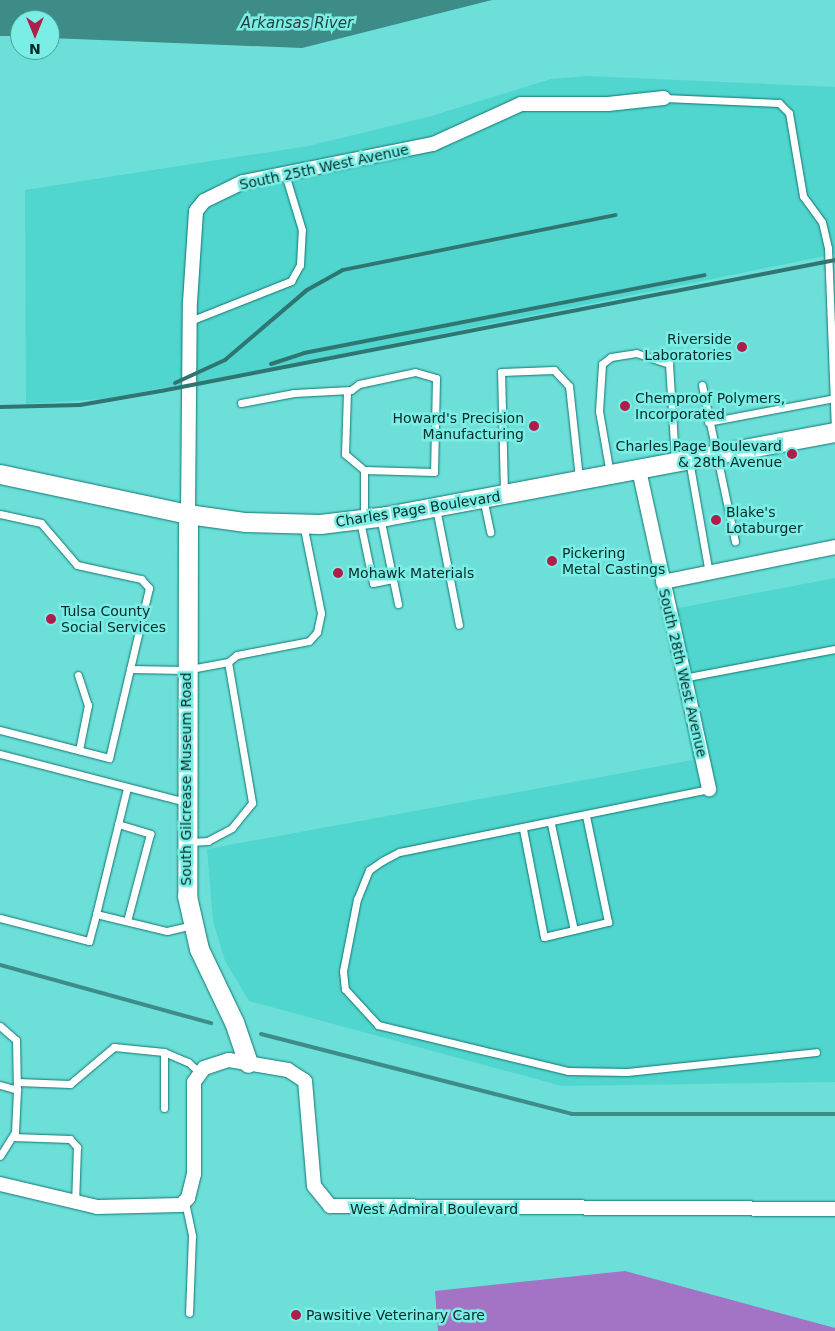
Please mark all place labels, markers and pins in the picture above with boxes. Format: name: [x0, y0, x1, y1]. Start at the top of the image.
place label: Riverside Laboratories: [644, 331, 732, 364]
marker: Riverside Laboratories: [736, 341, 748, 353]
place label: Chemproof Polymers, Incorporated: [635, 390, 785, 422]
marker: Chemproof Polymers, Incorporated: [619, 400, 631, 412]
place label: Howard's Precision Manufacturing: [392, 410, 524, 442]
marker: Howard's Precision Manufacturing: [528, 420, 540, 432]
place label: Charles Page Boulevard & 28th Avenue: [616, 438, 782, 471]
marker: Charles Page Boulevard & 28th Avenue: [786, 448, 798, 460]
place label: Blake's Lotaburger: [726, 504, 803, 536]
marker: Blake's Lotaburger: [710, 514, 722, 526]
place label: Pickering Metal Castings: [562, 545, 665, 578]
marker: Pickering Metal Castings: [546, 555, 558, 567]
place label: Mohawk Materials: [348, 565, 474, 581]
marker: Mohawk Materials: [332, 567, 344, 579]
place label: Tulsa County Social Services: [61, 603, 166, 636]
marker: Tulsa County Social Services: [45, 613, 57, 625]
place label: Pawsitive Veterinary Care: [306, 1307, 485, 1323]
marker: Pawsitive Veterinary Care: [290, 1309, 302, 1321]

